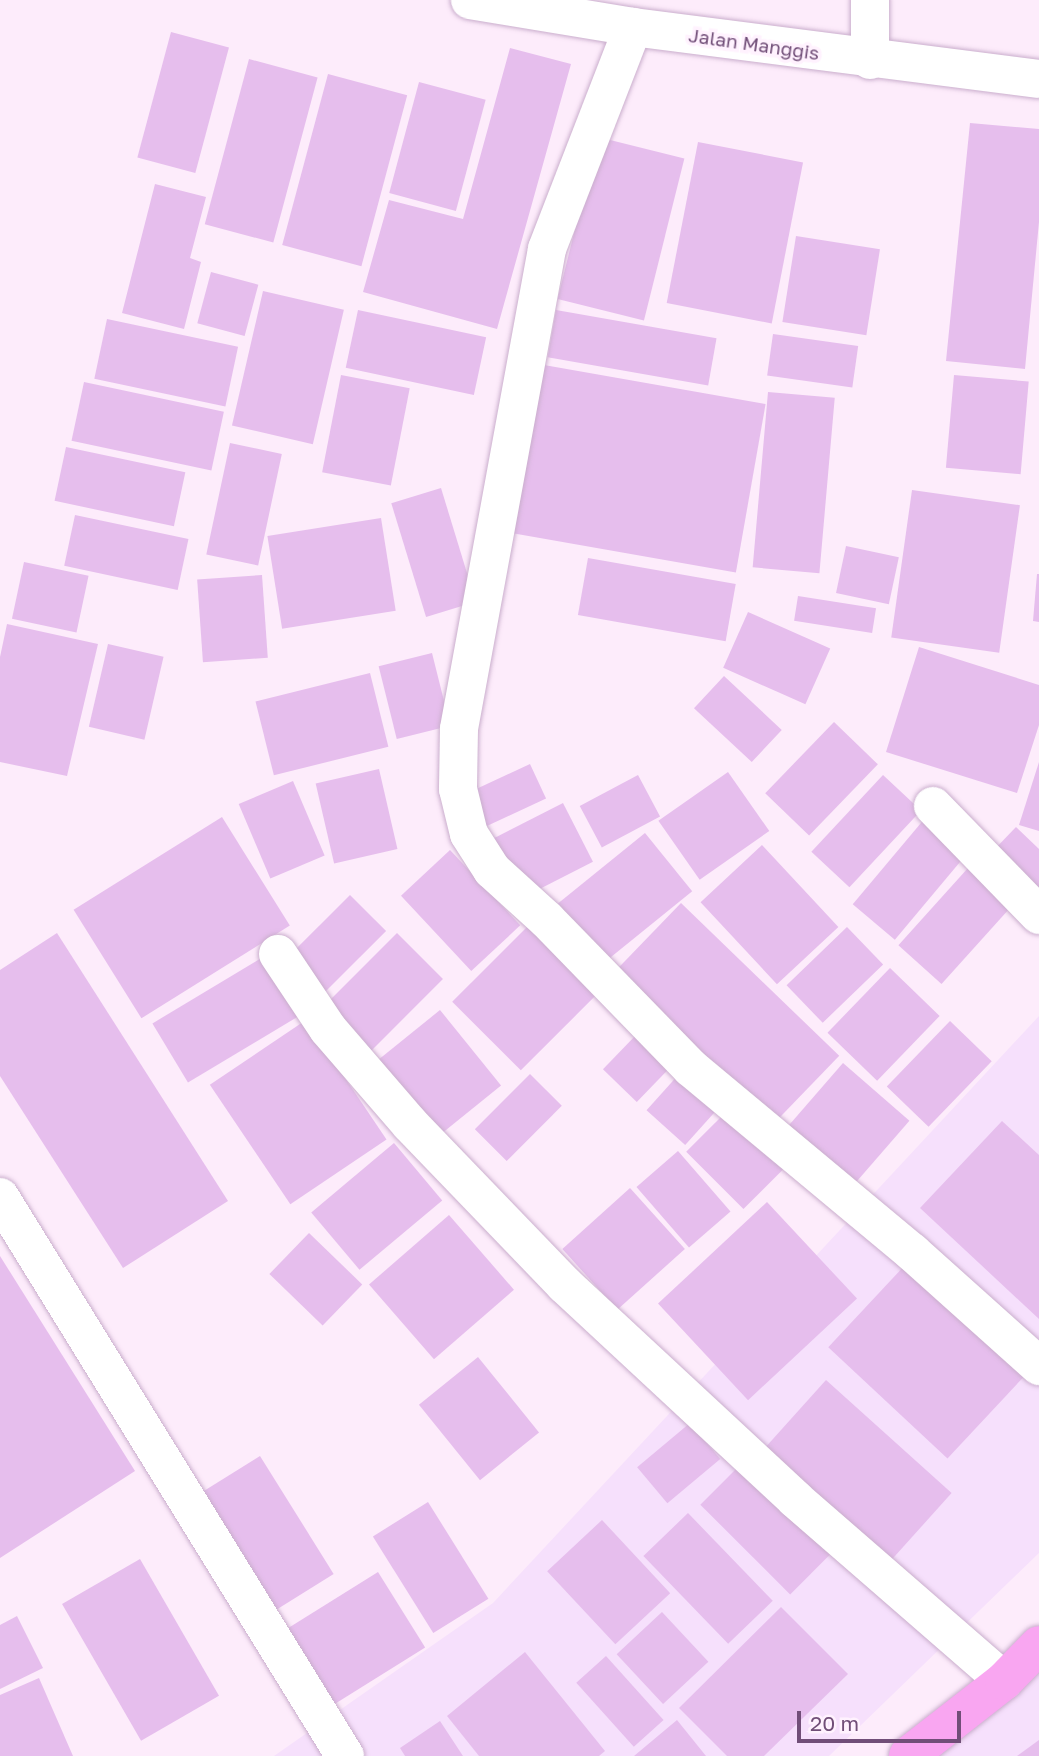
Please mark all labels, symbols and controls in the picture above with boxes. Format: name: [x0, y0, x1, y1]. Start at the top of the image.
street label: Jalan Manggis: [687, 24, 821, 64]
scale bar: [801, 1696, 965, 1740]
text: 20 m: [810, 1710, 859, 1736]

